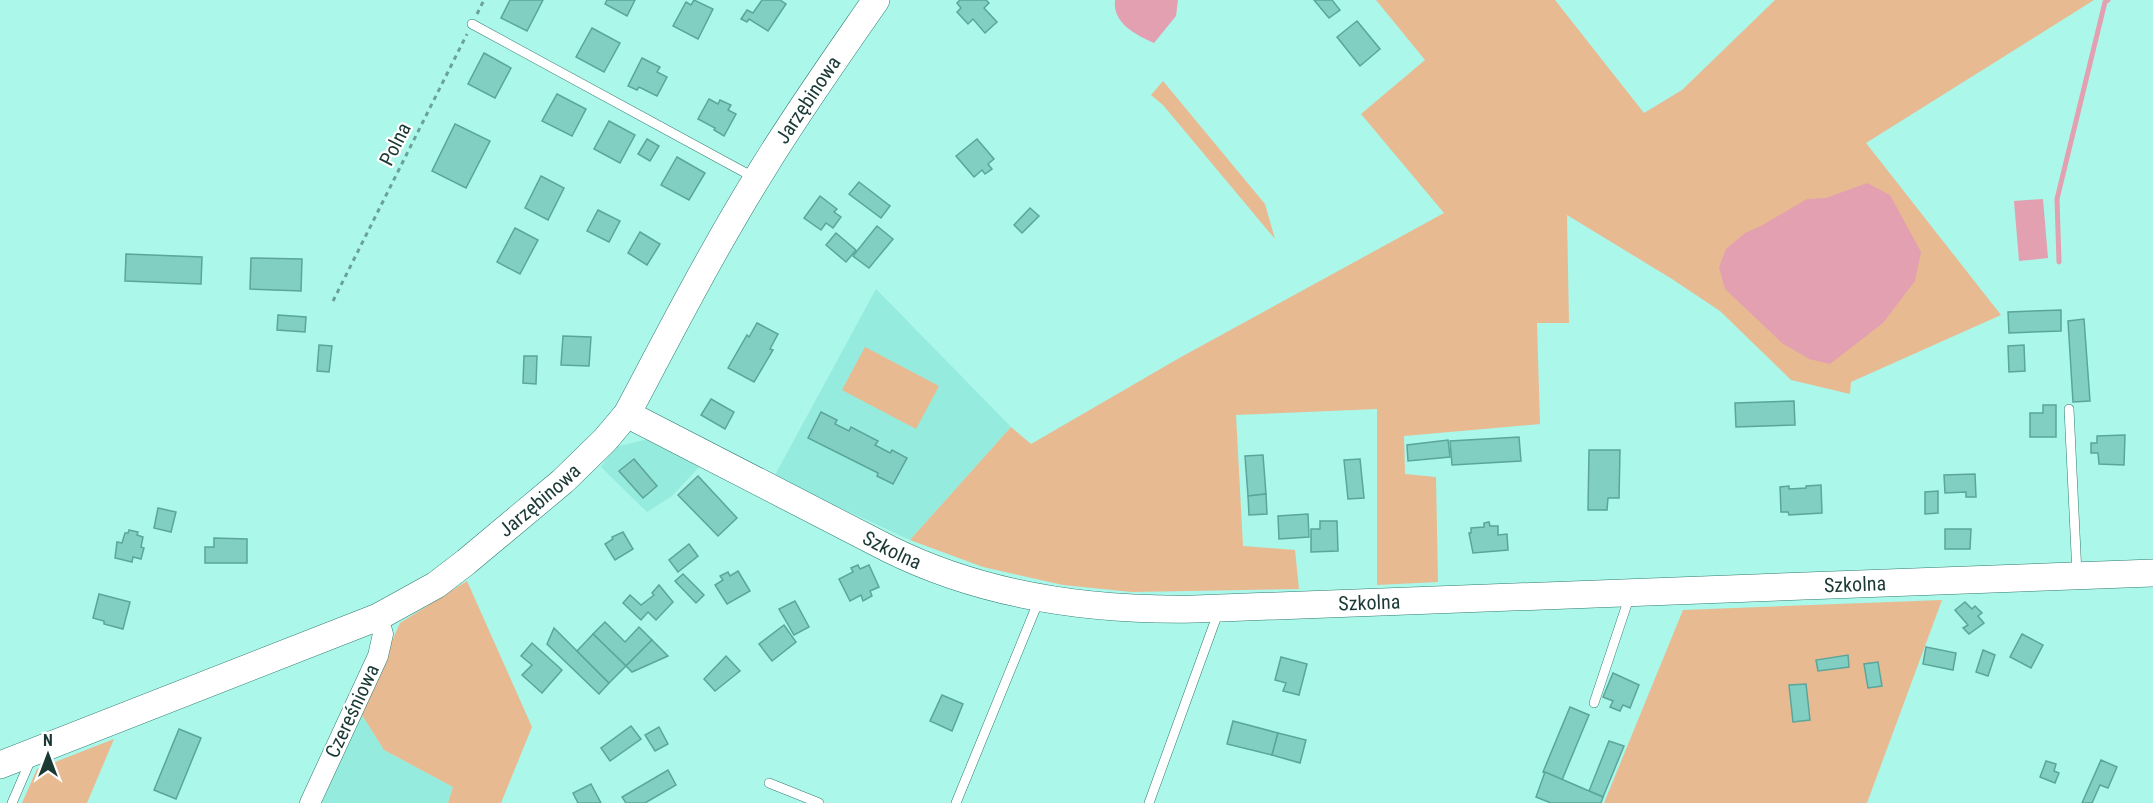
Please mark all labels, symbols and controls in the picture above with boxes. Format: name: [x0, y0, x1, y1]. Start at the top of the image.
street label: Jarzębinowa: [770, 51, 846, 148]
street label: Polna: [374, 119, 416, 169]
street label: Jarzębinowa: [494, 459, 585, 542]
street label: Szkolna: [859, 526, 925, 574]
street label: Szkolna: [1824, 571, 1886, 597]
street label: Szkolna: [1338, 589, 1401, 616]
street label: Czereśniowa: [320, 660, 384, 762]
north arrow: [18, 725, 78, 785]
text: N: [43, 731, 53, 750]

